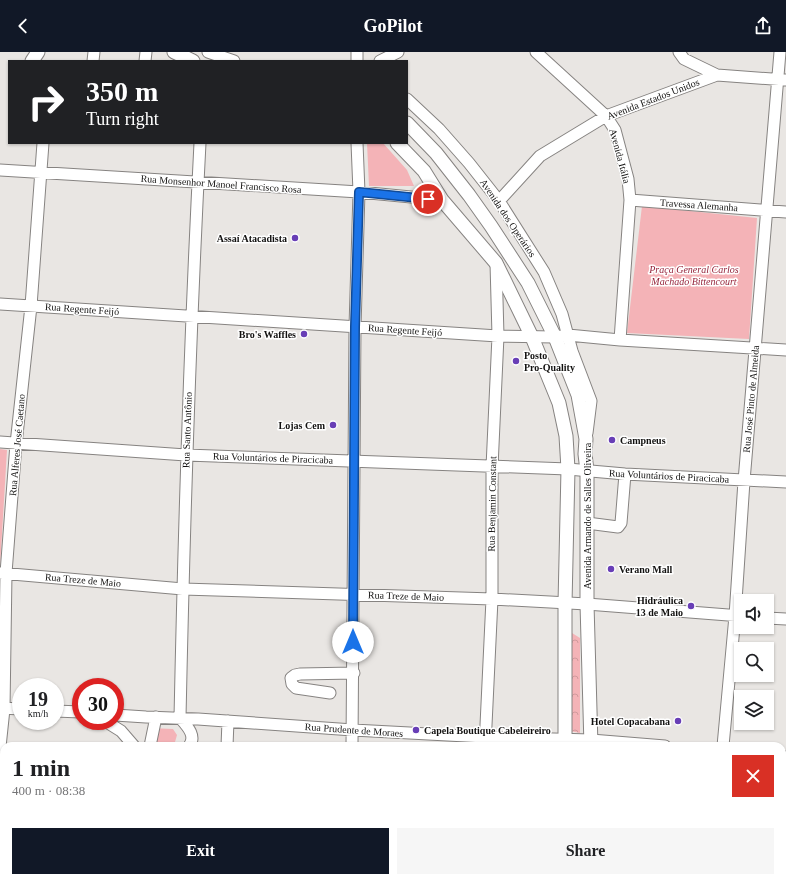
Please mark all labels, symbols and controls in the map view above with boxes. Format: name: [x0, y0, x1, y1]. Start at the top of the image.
icon: back: [12, 15, 34, 37]
icon: share: [752, 15, 774, 37]
text: GoPilot: [364, 16, 423, 36]
icon: right: [20, 76, 72, 128]
text: 350 m: [86, 76, 158, 107]
street label: Avenida Estados Unidos: [605, 76, 701, 122]
text: Turn right: [86, 109, 159, 129]
street label: Avenida Itália: [607, 127, 633, 185]
street label: Rua Monsenhor Manoel Francisco Rosa: [140, 173, 302, 195]
street label: Avenida dos Operários: [478, 177, 538, 259]
pin: [411, 182, 445, 216]
icon: arrive: [417, 188, 439, 210]
street label: Travessa Alemanha: [660, 197, 739, 213]
place label: Assaí Atacadista: [217, 233, 287, 244]
marker: Assaí Atacadista: [290, 233, 300, 243]
park label: Praça General Carlos Machado Bittencourt: [648, 264, 739, 287]
street label: Rua Regente Feijó: [44, 301, 120, 317]
street label: Rua Regente Feijó: [367, 322, 443, 338]
place label: Bro's Waffles: [239, 329, 296, 340]
marker: Bro's Waffles: [299, 329, 309, 339]
street label: Rua José Pinto de Almeida: [741, 344, 761, 453]
place label: Posto Pro-Quality: [524, 350, 575, 373]
marker: Posto Pro-Quality: [511, 356, 521, 366]
street label: Rua Santo Antônio: [180, 392, 194, 468]
street label: Rua Alferes José Caetano: [7, 393, 27, 497]
place label: Lojas Cem: [279, 420, 326, 431]
marker: Lojas Cem: [328, 420, 338, 430]
marker: Campneus: [607, 435, 617, 445]
place label: Campneus: [620, 435, 666, 446]
street label: Avenida Armando de Salles Oliveira: [582, 442, 593, 589]
street label: Rua Voluntários de Piracicaba: [213, 450, 334, 466]
street label: Rua Benjamin Constant: [486, 456, 498, 552]
street label: Rua Voluntários de Piracicaba: [609, 467, 730, 485]
marker: Verano Mall: [606, 564, 616, 574]
place label: Verano Mall: [619, 564, 672, 575]
street label: Rua Treze de Maio: [44, 571, 122, 589]
street label: Rua Treze de Maio: [368, 589, 444, 603]
map controls: [734, 594, 774, 730]
button: sound: [734, 594, 774, 634]
place label: Hidráulica 13 de Maio: [636, 595, 683, 618]
marker: Hidráulica 13 de Maio: [686, 601, 696, 611]
position arrow: [332, 621, 374, 663]
button: search: [734, 642, 774, 682]
speed limit sign: 30: [72, 678, 124, 730]
text: 19: [28, 688, 48, 710]
button: layers: [734, 690, 774, 730]
text: km/h: [28, 708, 48, 719]
place label: Hotel Copacabana: [591, 716, 670, 727]
marker: Hotel Copacabana: [673, 716, 683, 726]
street label: Rua Prudente de Moraes: [304, 721, 404, 739]
marker: Capela Boutique Cabeleireiro: [411, 725, 421, 735]
place label: Capela Boutique Cabeleireiro: [424, 725, 551, 736]
text: 1 min: [12, 755, 70, 781]
button: close: [732, 755, 774, 797]
text: 400 m · 08:38: [12, 783, 85, 798]
button: Exit: [12, 828, 389, 874]
button: Share: [397, 828, 774, 874]

